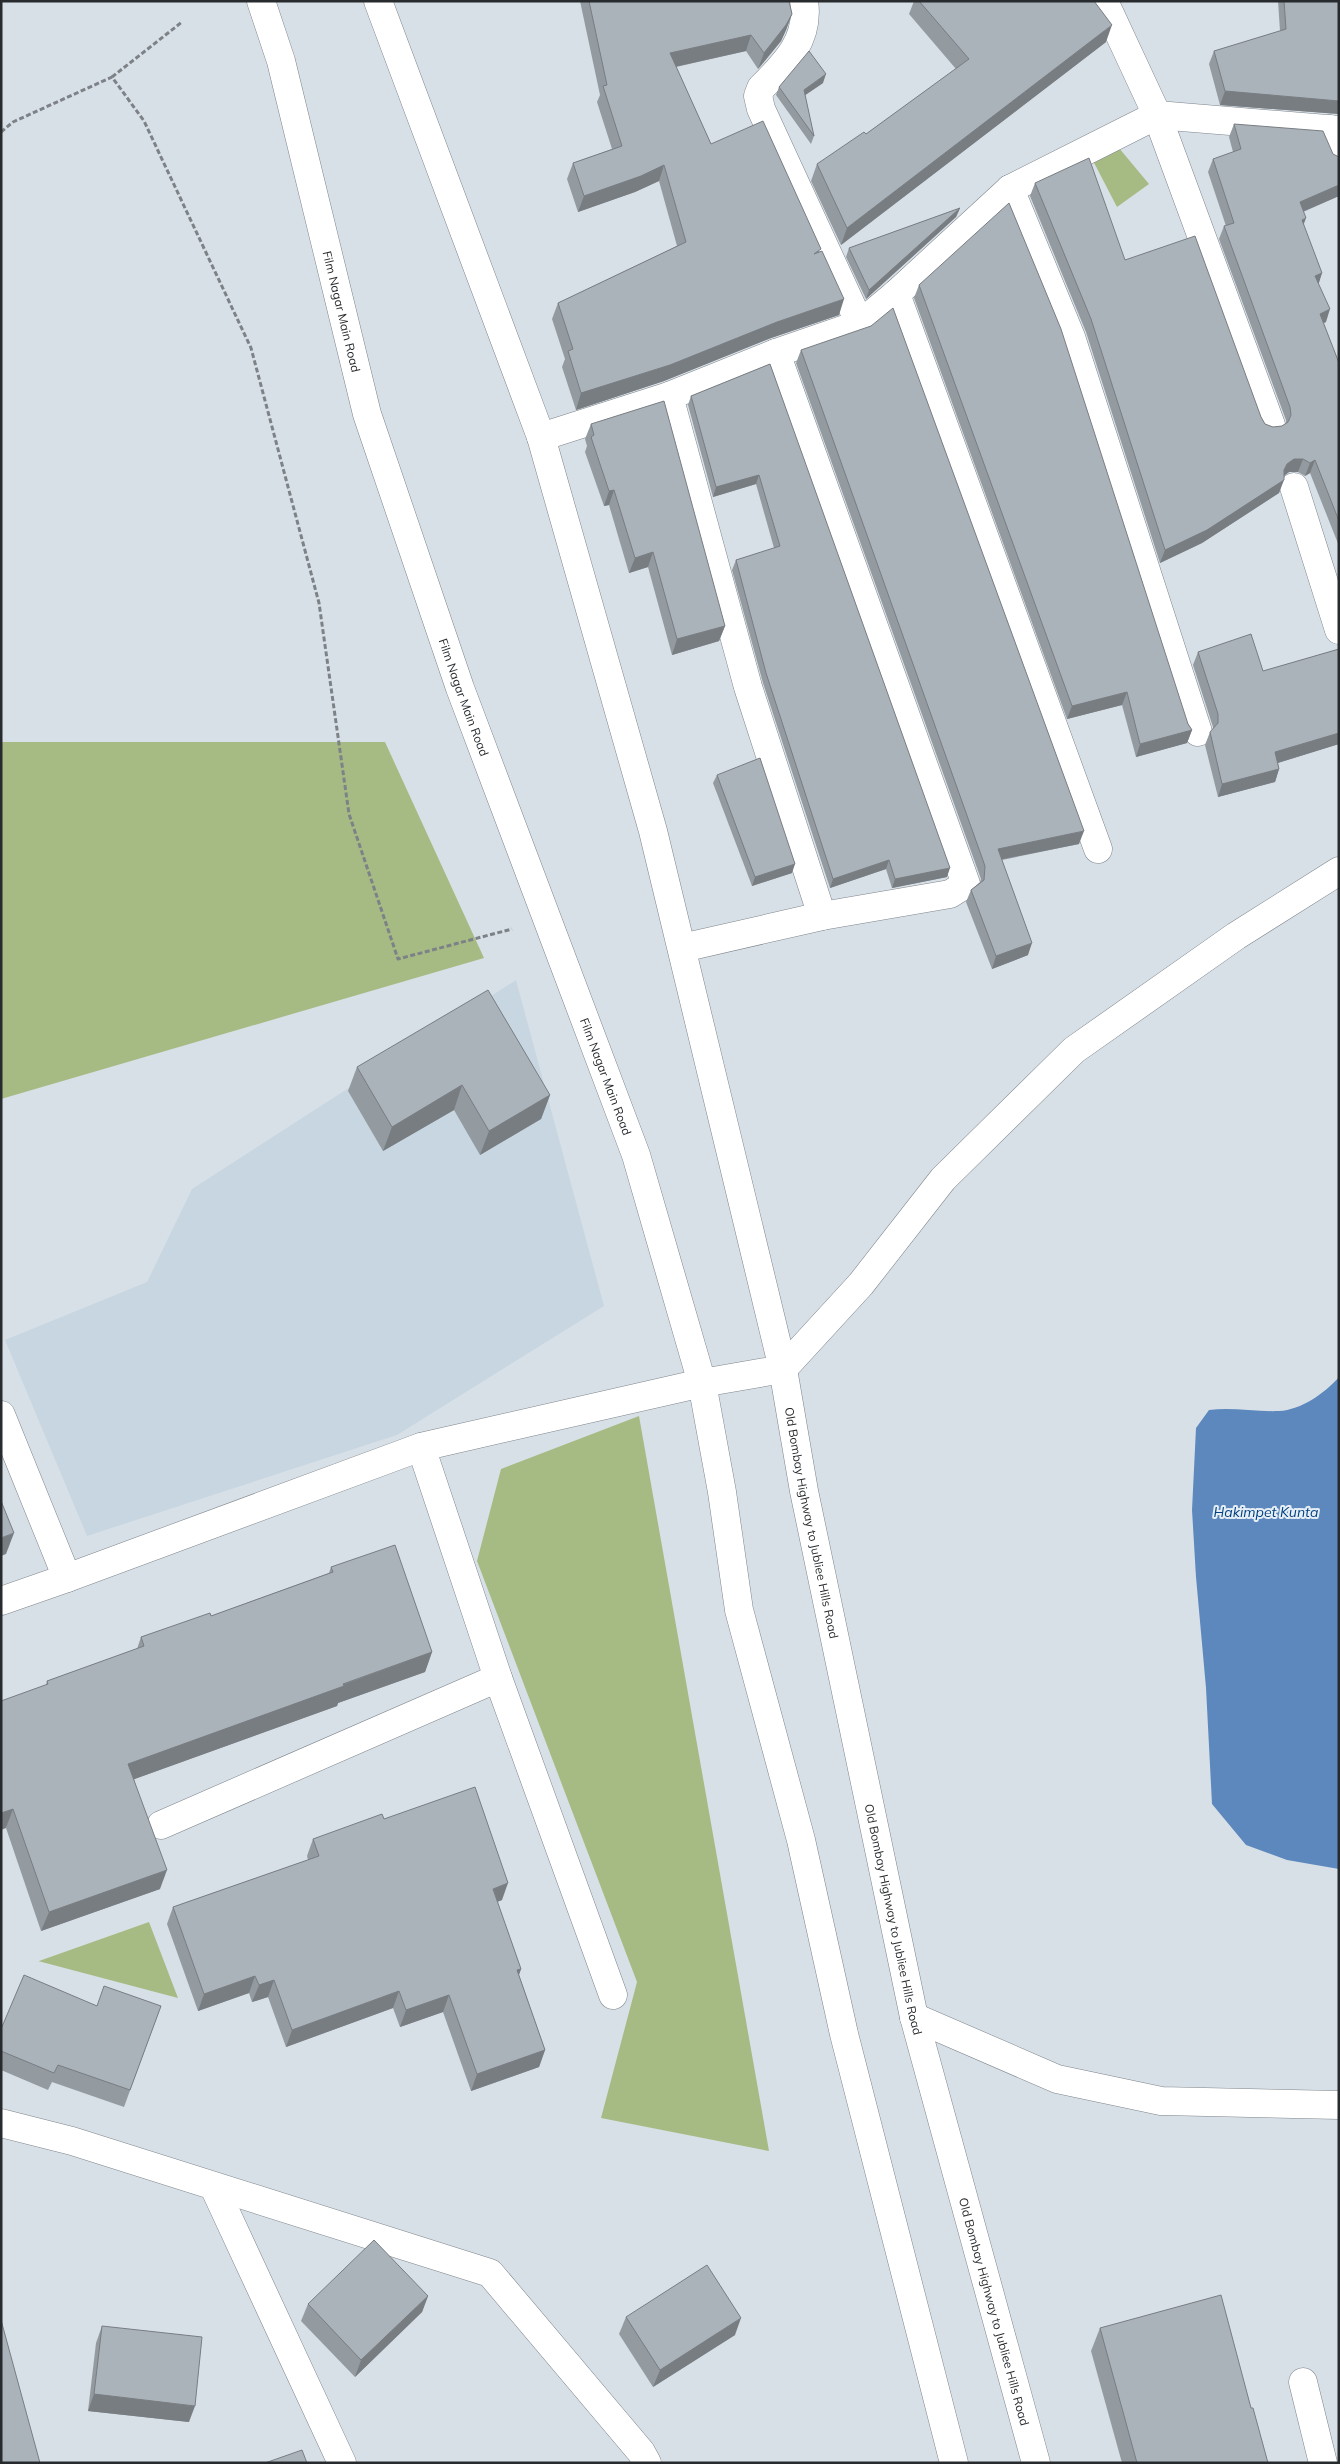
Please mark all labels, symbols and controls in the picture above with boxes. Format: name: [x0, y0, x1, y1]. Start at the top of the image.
street label: Film Nagar Main Road: [320, 249, 364, 374]
street label: Film Nagar Main Road: [436, 636, 492, 758]
street label: Film Nagar Main Road: [577, 1016, 635, 1137]
street label: Old Bombay Highway to Jubliee Hills Road: [782, 1406, 842, 1640]
water label: Hakimpet Kunta: [1214, 1503, 1318, 1521]
street label: Old Bombay Highway to Jubliee Hills Road: [862, 1803, 926, 2036]
street label: Old Bombay Highway to Jubliee Hills Road: [956, 2196, 1033, 2427]

